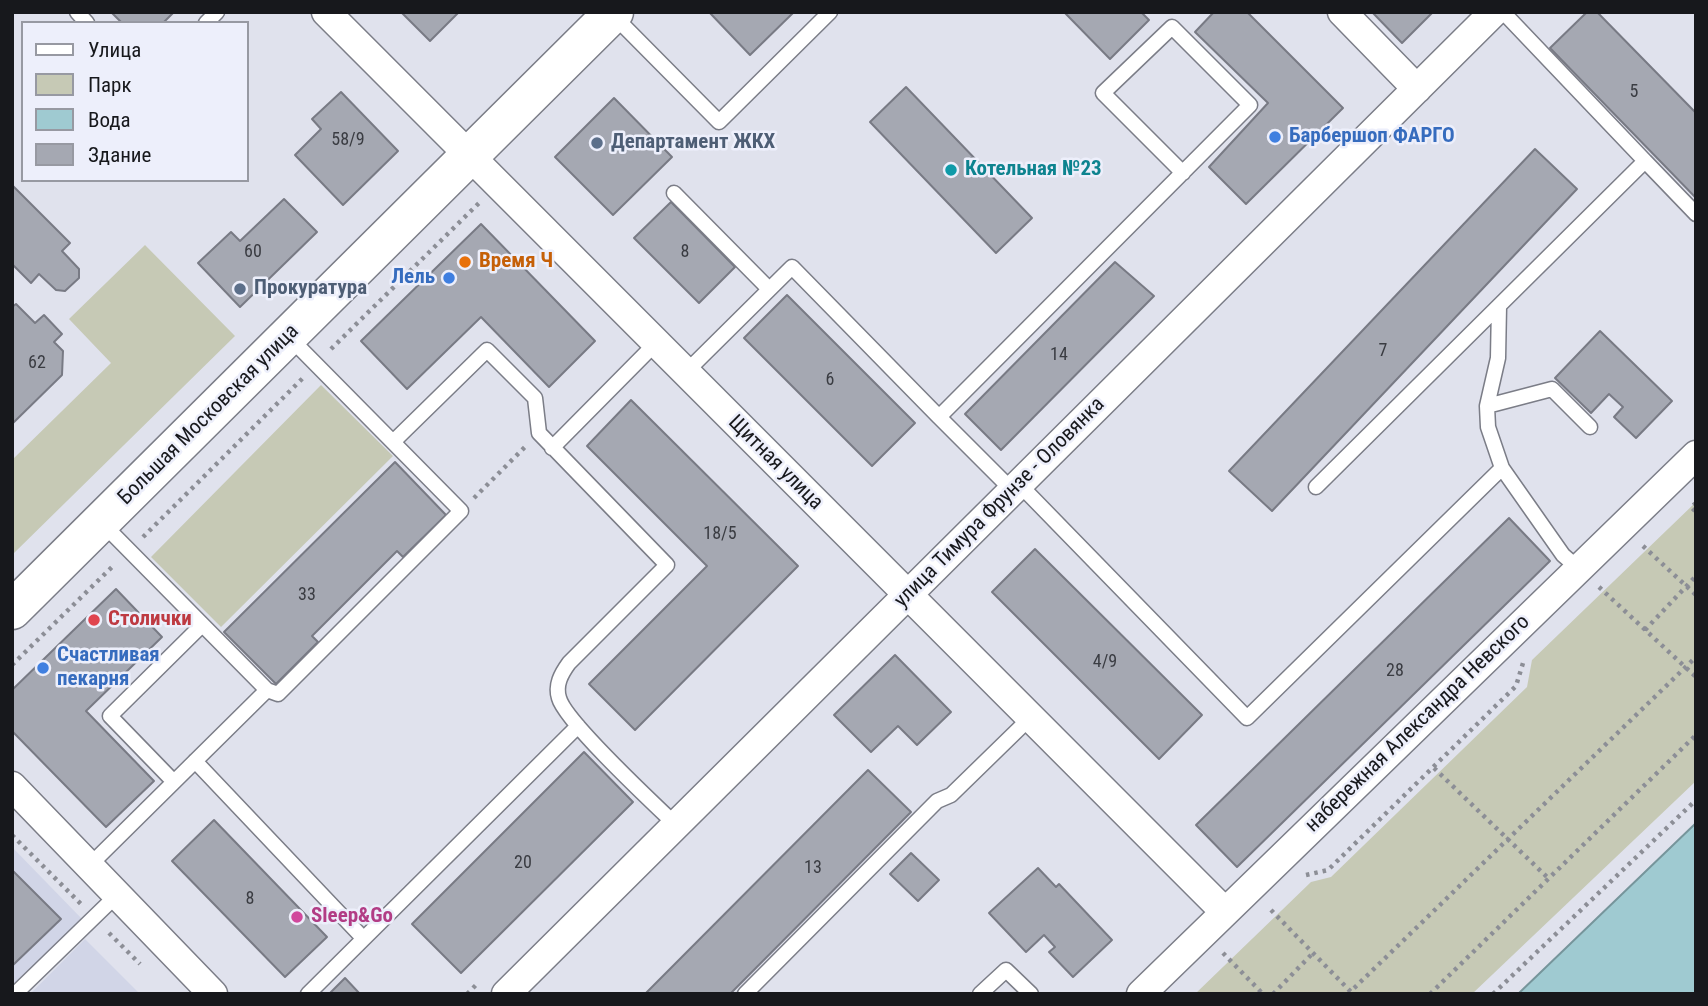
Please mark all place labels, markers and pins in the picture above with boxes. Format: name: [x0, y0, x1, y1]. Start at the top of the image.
place label: Барбершоп ФАРГО: [1289, 124, 1455, 150]
marker: Барбершоп ФАРГО: [1267, 129, 1283, 145]
place label: Департамент ЖКХ: [611, 130, 775, 156]
marker: Департамент ЖКХ: [589, 135, 605, 151]
place label: Котельная №23: [965, 157, 1102, 183]
marker: Котельная №23: [943, 162, 959, 178]
place label: Время Ч: [479, 249, 553, 275]
marker: Время Ч: [457, 254, 473, 270]
place label: Лель: [391, 265, 435, 291]
marker: Лель: [441, 270, 457, 286]
place label: Прокуратура: [254, 276, 367, 302]
marker: Прокуратура: [232, 281, 248, 297]
place label: Столички: [108, 607, 192, 633]
marker: Столички: [86, 612, 102, 628]
place label: Счастливая пекарня: [57, 643, 160, 693]
marker: Счастливая пекарня: [35, 660, 51, 676]
place label: Sleep&Go: [311, 904, 393, 930]
marker: Sleep&Go: [289, 909, 305, 925]

